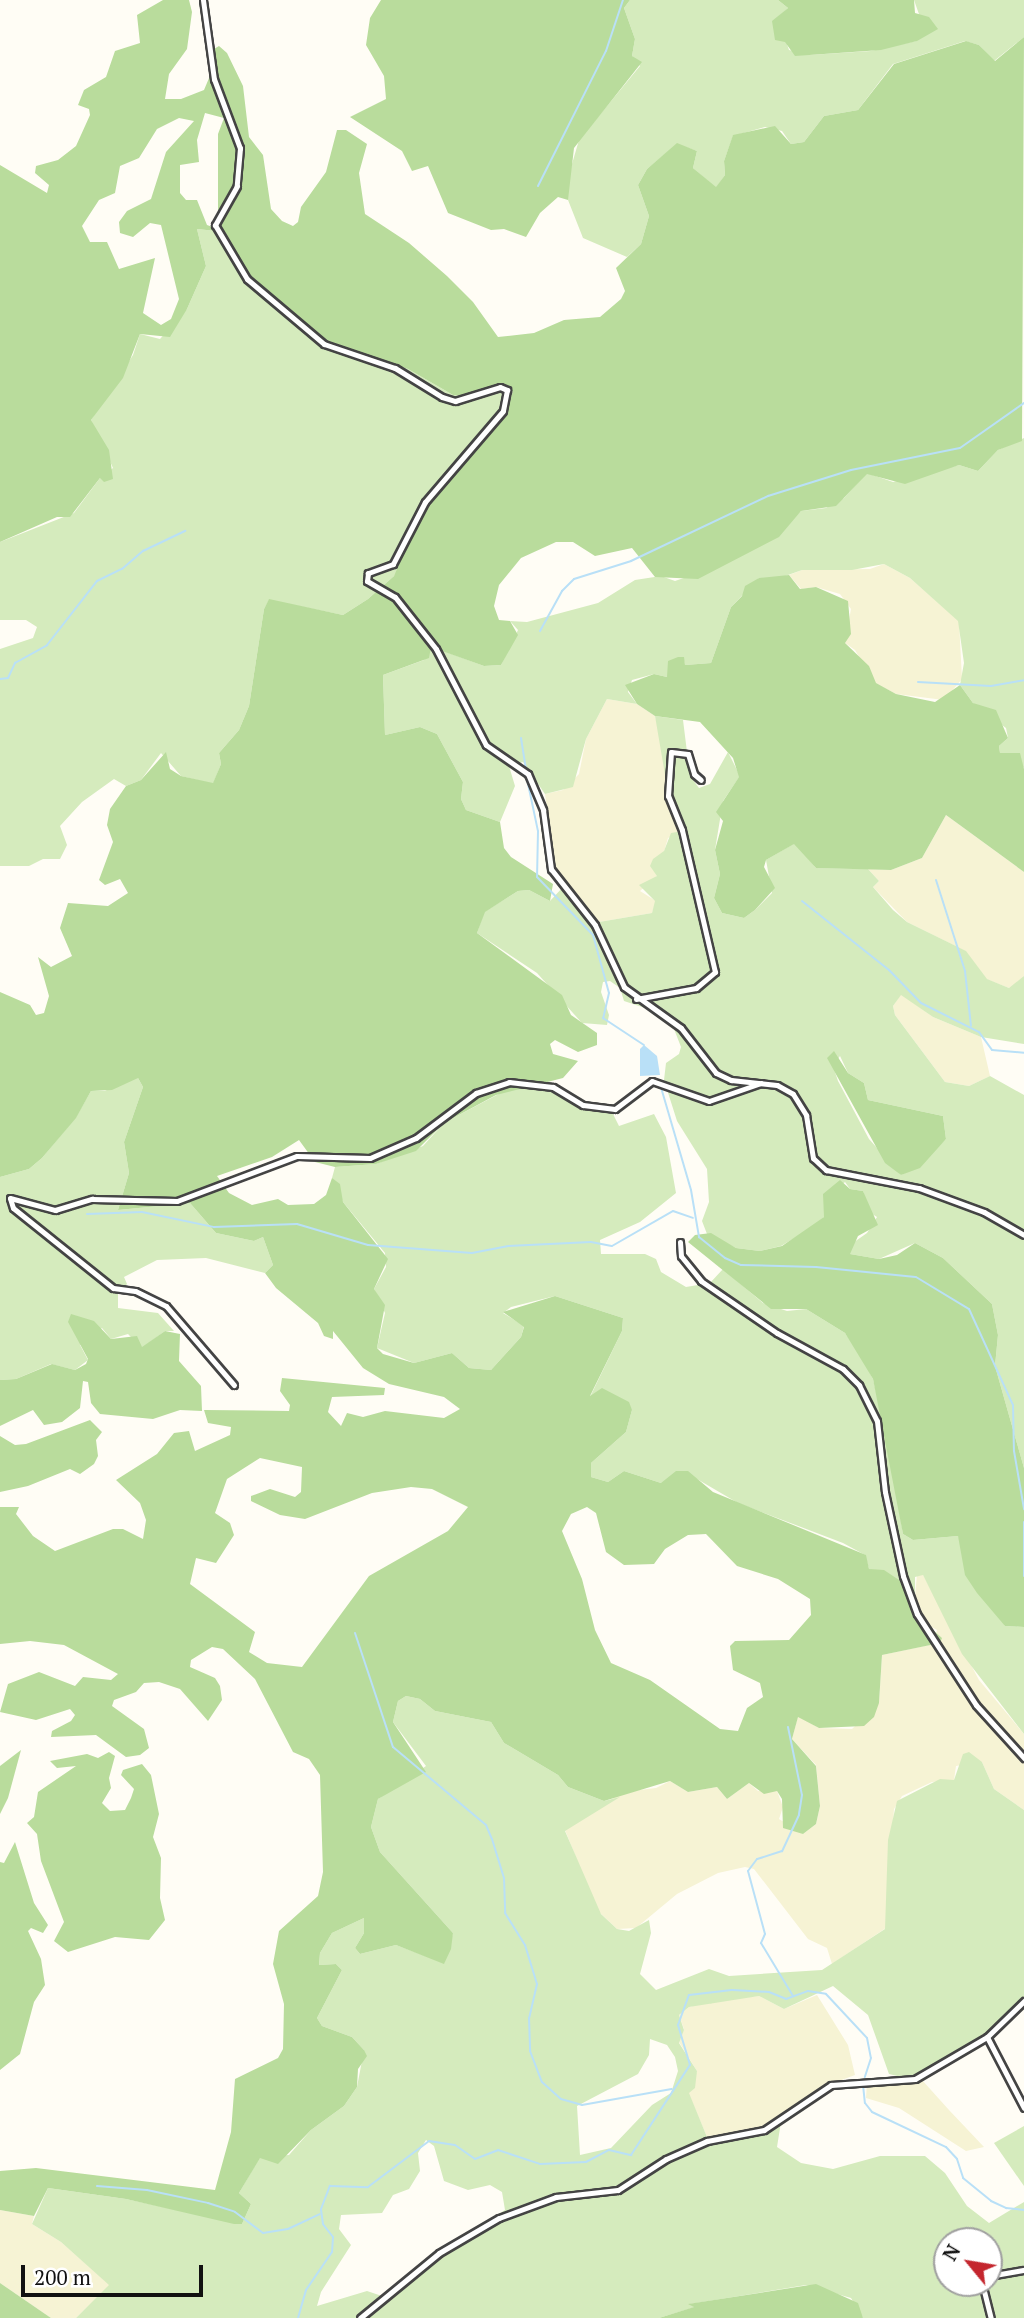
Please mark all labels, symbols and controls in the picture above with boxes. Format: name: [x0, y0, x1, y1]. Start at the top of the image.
north arrow: [933, 2227, 1003, 2297]
text: N: [937, 2240, 966, 2265]
scale bar: [24, 2252, 206, 2296]
text: 200 m: [34, 2263, 91, 2291]

